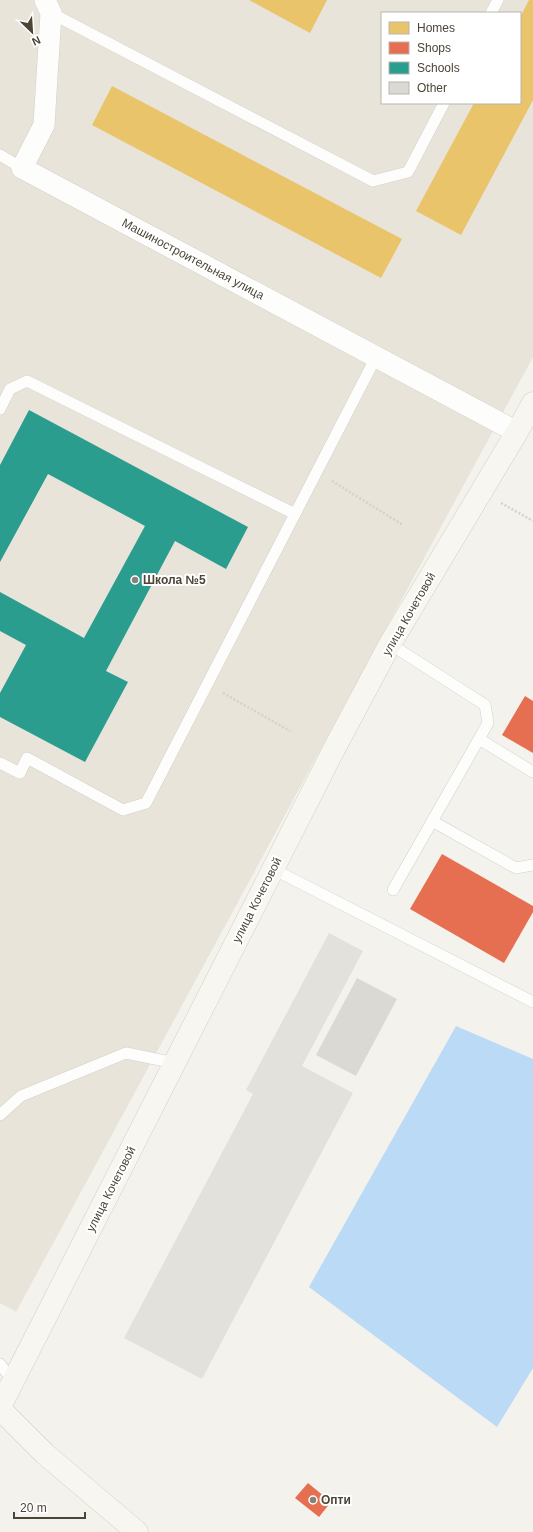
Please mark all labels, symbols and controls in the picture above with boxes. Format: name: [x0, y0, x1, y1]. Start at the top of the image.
north arrow: [12, 12, 52, 52]
legend: [381, 12, 521, 104]
text: Homes: [417, 21, 455, 35]
text: N: [30, 34, 42, 48]
text: Shops: [417, 41, 451, 55]
text: Schools: [417, 61, 460, 75]
text: Other: [417, 81, 447, 95]
street label: Машиностроительная улица: [120, 215, 267, 303]
street label: улица Кочетовой: [379, 570, 439, 658]
place label: Школа №5: [143, 573, 206, 587]
marker: Школа №5: [130, 575, 140, 585]
street label: улица Кочетовой: [229, 855, 285, 945]
street label: улица Кочетовой: [83, 1144, 139, 1234]
place label: Опти: [321, 1493, 351, 1507]
scale bar: [14, 1494, 85, 1520]
marker: Опти: [308, 1495, 318, 1505]
text: 20 m: [20, 1501, 47, 1515]

